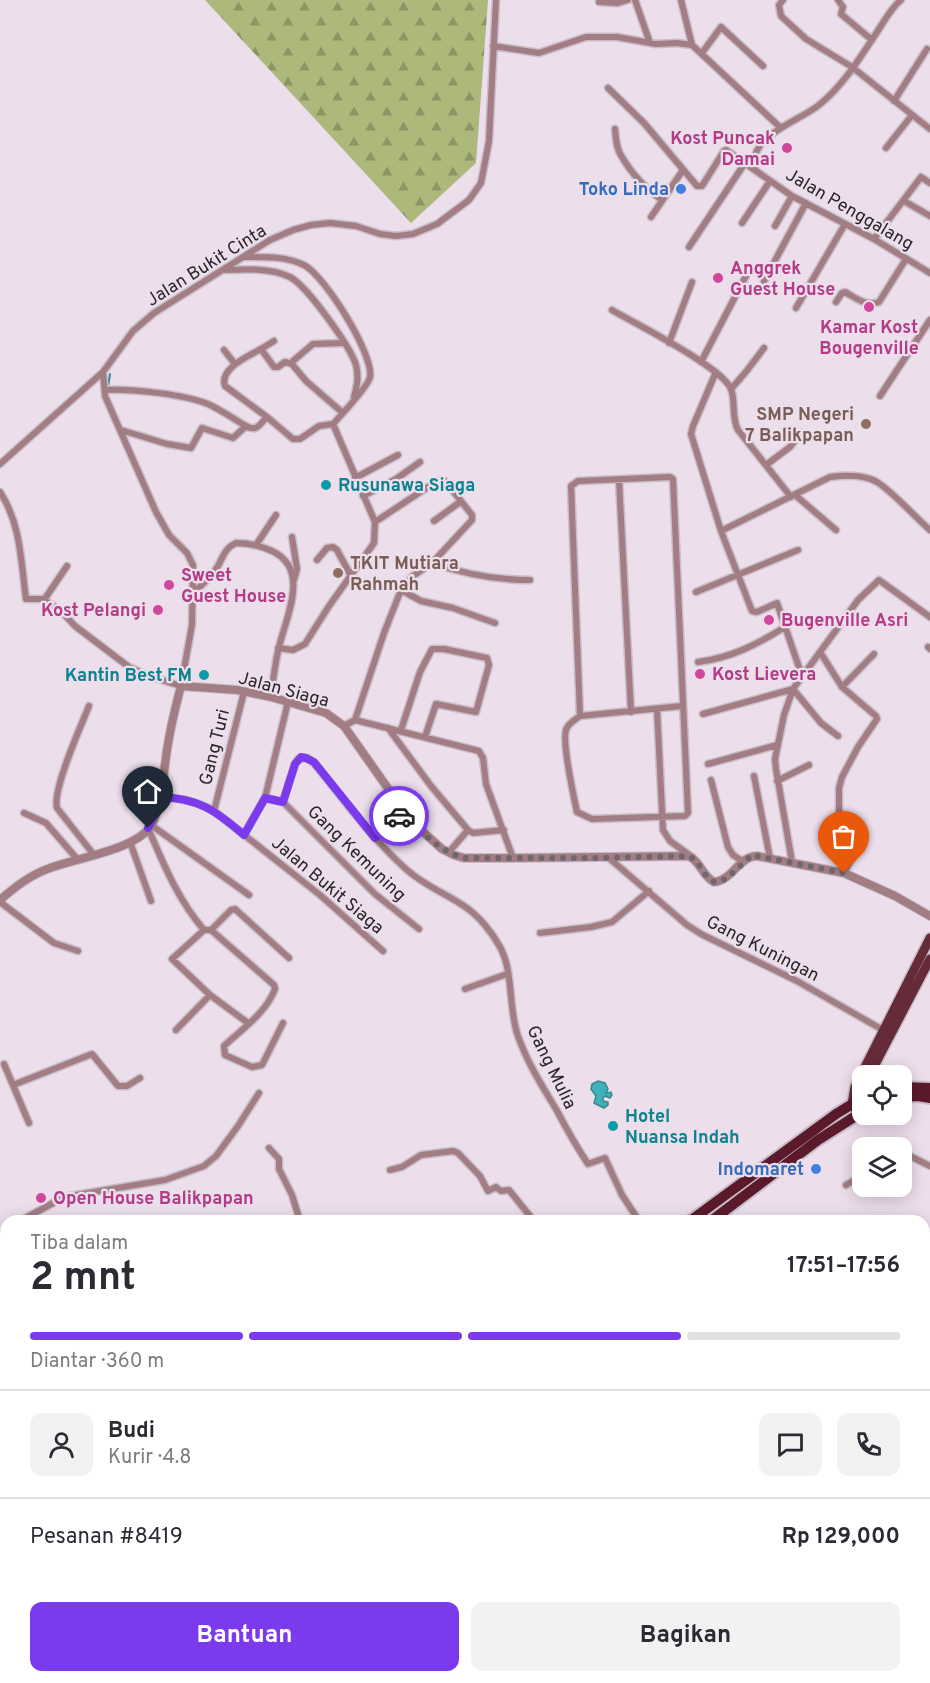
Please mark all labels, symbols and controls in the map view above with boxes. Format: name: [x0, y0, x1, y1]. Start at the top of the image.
place label: Kost Puncak Damai: [670, 128, 775, 172]
marker: Kost Puncak Damai: [780, 141, 794, 155]
street label: Jalan Penggalang: [781, 164, 918, 256]
place label: Toko Linda: [579, 179, 669, 202]
marker: Toko Linda: [674, 182, 688, 196]
street label: Jalan Bukit Cinta: [142, 220, 271, 312]
place label: Anggrek Guest House: [730, 258, 835, 302]
marker: Anggrek Guest House: [711, 271, 725, 285]
marker: Kamar Kost Bougenville: [862, 300, 876, 314]
place label: Kamar Kost Bougenville: [819, 317, 919, 361]
place label: SMP Negeri 7 Balikpapan: [745, 404, 854, 448]
marker: SMP Negeri 7 Balikpapan: [859, 417, 873, 431]
place label: Rusunawa Siaga: [338, 475, 475, 498]
marker: Rusunawa Siaga: [319, 478, 333, 492]
place label: TKIT Mutiara Rahmah: [350, 553, 459, 597]
place label: Sweet Guest House: [181, 565, 286, 609]
marker: TKIT Mutiara Rahmah: [331, 566, 345, 580]
marker: Sweet Guest House: [162, 578, 176, 592]
place label: Kost Pelangi: [41, 600, 146, 623]
marker: Kost Pelangi: [151, 603, 165, 617]
place label: Bugenville Asri: [781, 610, 908, 633]
marker: Bugenville Asri: [762, 613, 776, 627]
place label: Kost Lievera: [712, 664, 816, 687]
place label: Kantin Best FM: [65, 665, 192, 688]
street label: Jalan Siaga: [236, 667, 331, 714]
marker: Kost Lievera: [693, 667, 707, 681]
marker: Kantin Best FM: [197, 668, 211, 682]
street label: Gang Turi: [195, 707, 236, 788]
pin: [122, 766, 173, 828]
icon: home: [131, 775, 164, 808]
courier: [369, 786, 429, 846]
icon: car: [383, 800, 416, 833]
street label: Gang Kemuning: [302, 801, 410, 907]
pin: [818, 811, 869, 873]
icon: bag: [827, 820, 860, 853]
street label: Jalan Bukit Siaga: [266, 832, 388, 940]
street label: Gang Kuningan: [702, 911, 823, 988]
street label: Gang Mulia: [521, 1022, 581, 1113]
map controls: [852, 1065, 912, 1197]
button: locate: [852, 1065, 912, 1125]
place label: Hotel Nuansa Indah: [625, 1106, 740, 1150]
marker: Hotel Nuansa Indah: [606, 1119, 620, 1133]
button: layers: [852, 1137, 912, 1197]
place label: Indomaret: [718, 1159, 804, 1182]
marker: Indomaret: [809, 1162, 823, 1176]
place label: Open House Balikpapan: [53, 1188, 254, 1211]
marker: Open House Balikpapan: [34, 1191, 48, 1205]
text: Tiba dalam: [30, 1231, 128, 1257]
text: 17:51–17:56: [787, 1253, 900, 1280]
text: 2 mnt: [30, 1255, 136, 1304]
text: Diantar · 360 m: [30, 1349, 164, 1375]
button: person: [30, 1413, 93, 1476]
button: chat: [759, 1413, 822, 1476]
button: phone: [837, 1413, 900, 1476]
text: Budi: [108, 1418, 155, 1445]
text: Kurir · 4.8: [108, 1445, 192, 1471]
text: Pesanan #8419: [30, 1524, 183, 1551]
text: Rp 129,000: [782, 1524, 900, 1551]
button: Bantuan: [30, 1602, 459, 1671]
button: Bagikan: [471, 1602, 900, 1671]

